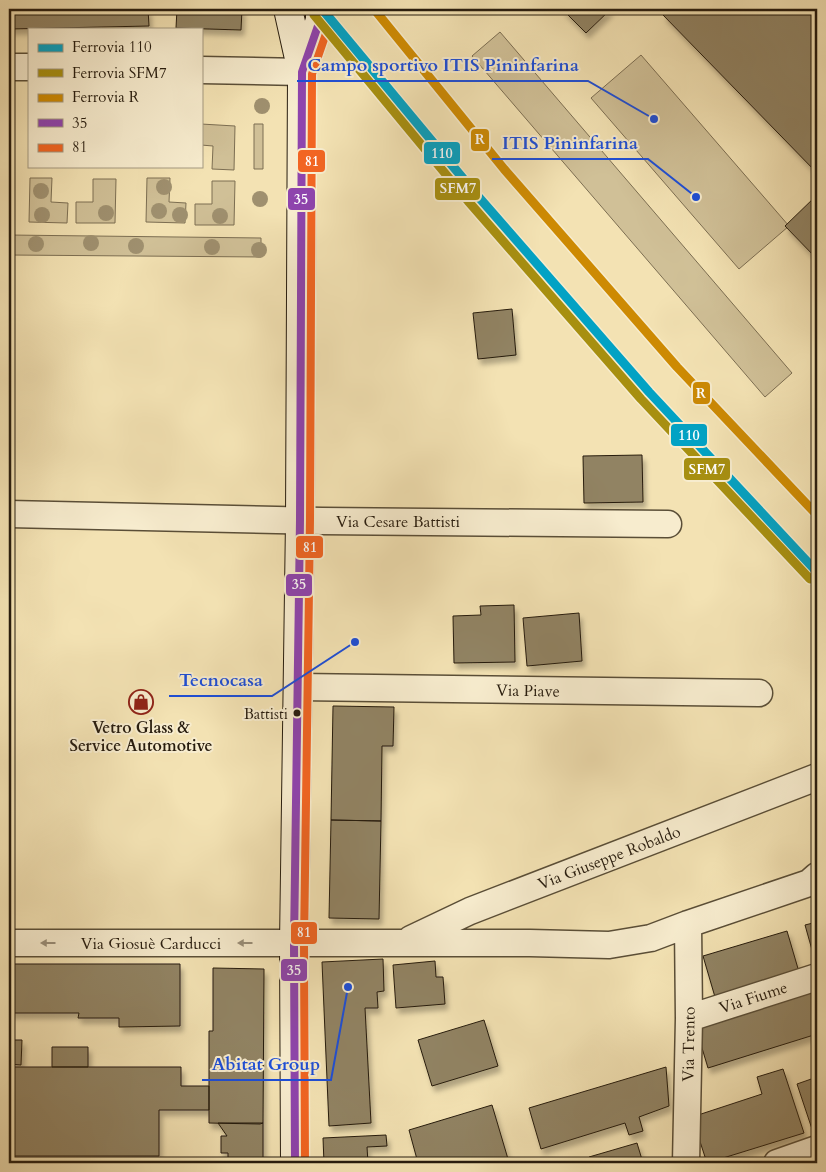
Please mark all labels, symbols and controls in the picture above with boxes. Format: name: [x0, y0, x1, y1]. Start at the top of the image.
legend: [28, 28, 202, 168]
text: Ferrovia 110: [72, 37, 152, 57]
callout: Campo sportivo ITIS Pininfarina: [297, 48, 588, 81]
text: Campo sportivo ITIS Pininfarina: [307, 53, 579, 78]
text: Ferrovia SFM7: [72, 63, 167, 83]
text: Ferrovia R: [72, 87, 140, 107]
text: 35: [72, 113, 87, 133]
callout: ITIS Pininfarina: [492, 126, 648, 159]
line badge: R: [470, 128, 490, 152]
text: R: [475, 130, 486, 149]
text: ITIS Pininfarina: [502, 131, 638, 156]
text: 81: [72, 137, 87, 157]
line badge: 110: [423, 141, 461, 165]
text: 110: [431, 144, 453, 163]
line badge: 81: [297, 149, 326, 173]
text: 81: [305, 152, 319, 171]
line badge: SFM7: [434, 177, 481, 201]
text: SFM7: [440, 179, 476, 198]
line badge: 35: [287, 187, 316, 211]
text: 35: [294, 190, 308, 209]
line badge: R: [692, 381, 711, 405]
text: R: [696, 384, 707, 403]
line badge: 110: [670, 423, 708, 447]
text: 110: [678, 426, 700, 445]
line badge: SFM7: [683, 457, 731, 481]
text: SFM7: [689, 460, 725, 479]
street label: Via Cesare Battisti: [336, 511, 460, 533]
line badge: 81: [295, 535, 324, 559]
text: 81: [303, 538, 317, 557]
line badge: 35: [285, 573, 313, 597]
text: 35: [292, 575, 306, 594]
callout: Tecnocasa: [169, 663, 272, 696]
text: Tecnocasa: [179, 668, 263, 693]
street label: Via Piave: [496, 679, 560, 703]
shop icon: Vetro Glass & Service Automotive: [128, 689, 154, 715]
place label: Battisti: [244, 704, 288, 724]
marker: Battisti: [292, 708, 302, 718]
place label: Vetro Glass & Service Automotive: [69, 717, 213, 757]
street label: Via Giuseppe Robaldo: [535, 820, 684, 895]
line badge: 81: [290, 921, 318, 945]
text: 81: [297, 923, 311, 942]
street label: Via Giosuè Carducci: [81, 933, 222, 955]
one-way arrow: [39, 939, 55, 947]
one-way arrow: [237, 939, 253, 947]
line badge: 35: [280, 958, 308, 982]
text: 35: [287, 961, 301, 980]
street label: Via Fiume: [716, 977, 790, 1019]
street label: Via Trento: [677, 1006, 701, 1082]
callout: Abitat Group: [202, 1047, 331, 1080]
text: Abitat Group: [212, 1052, 320, 1077]

